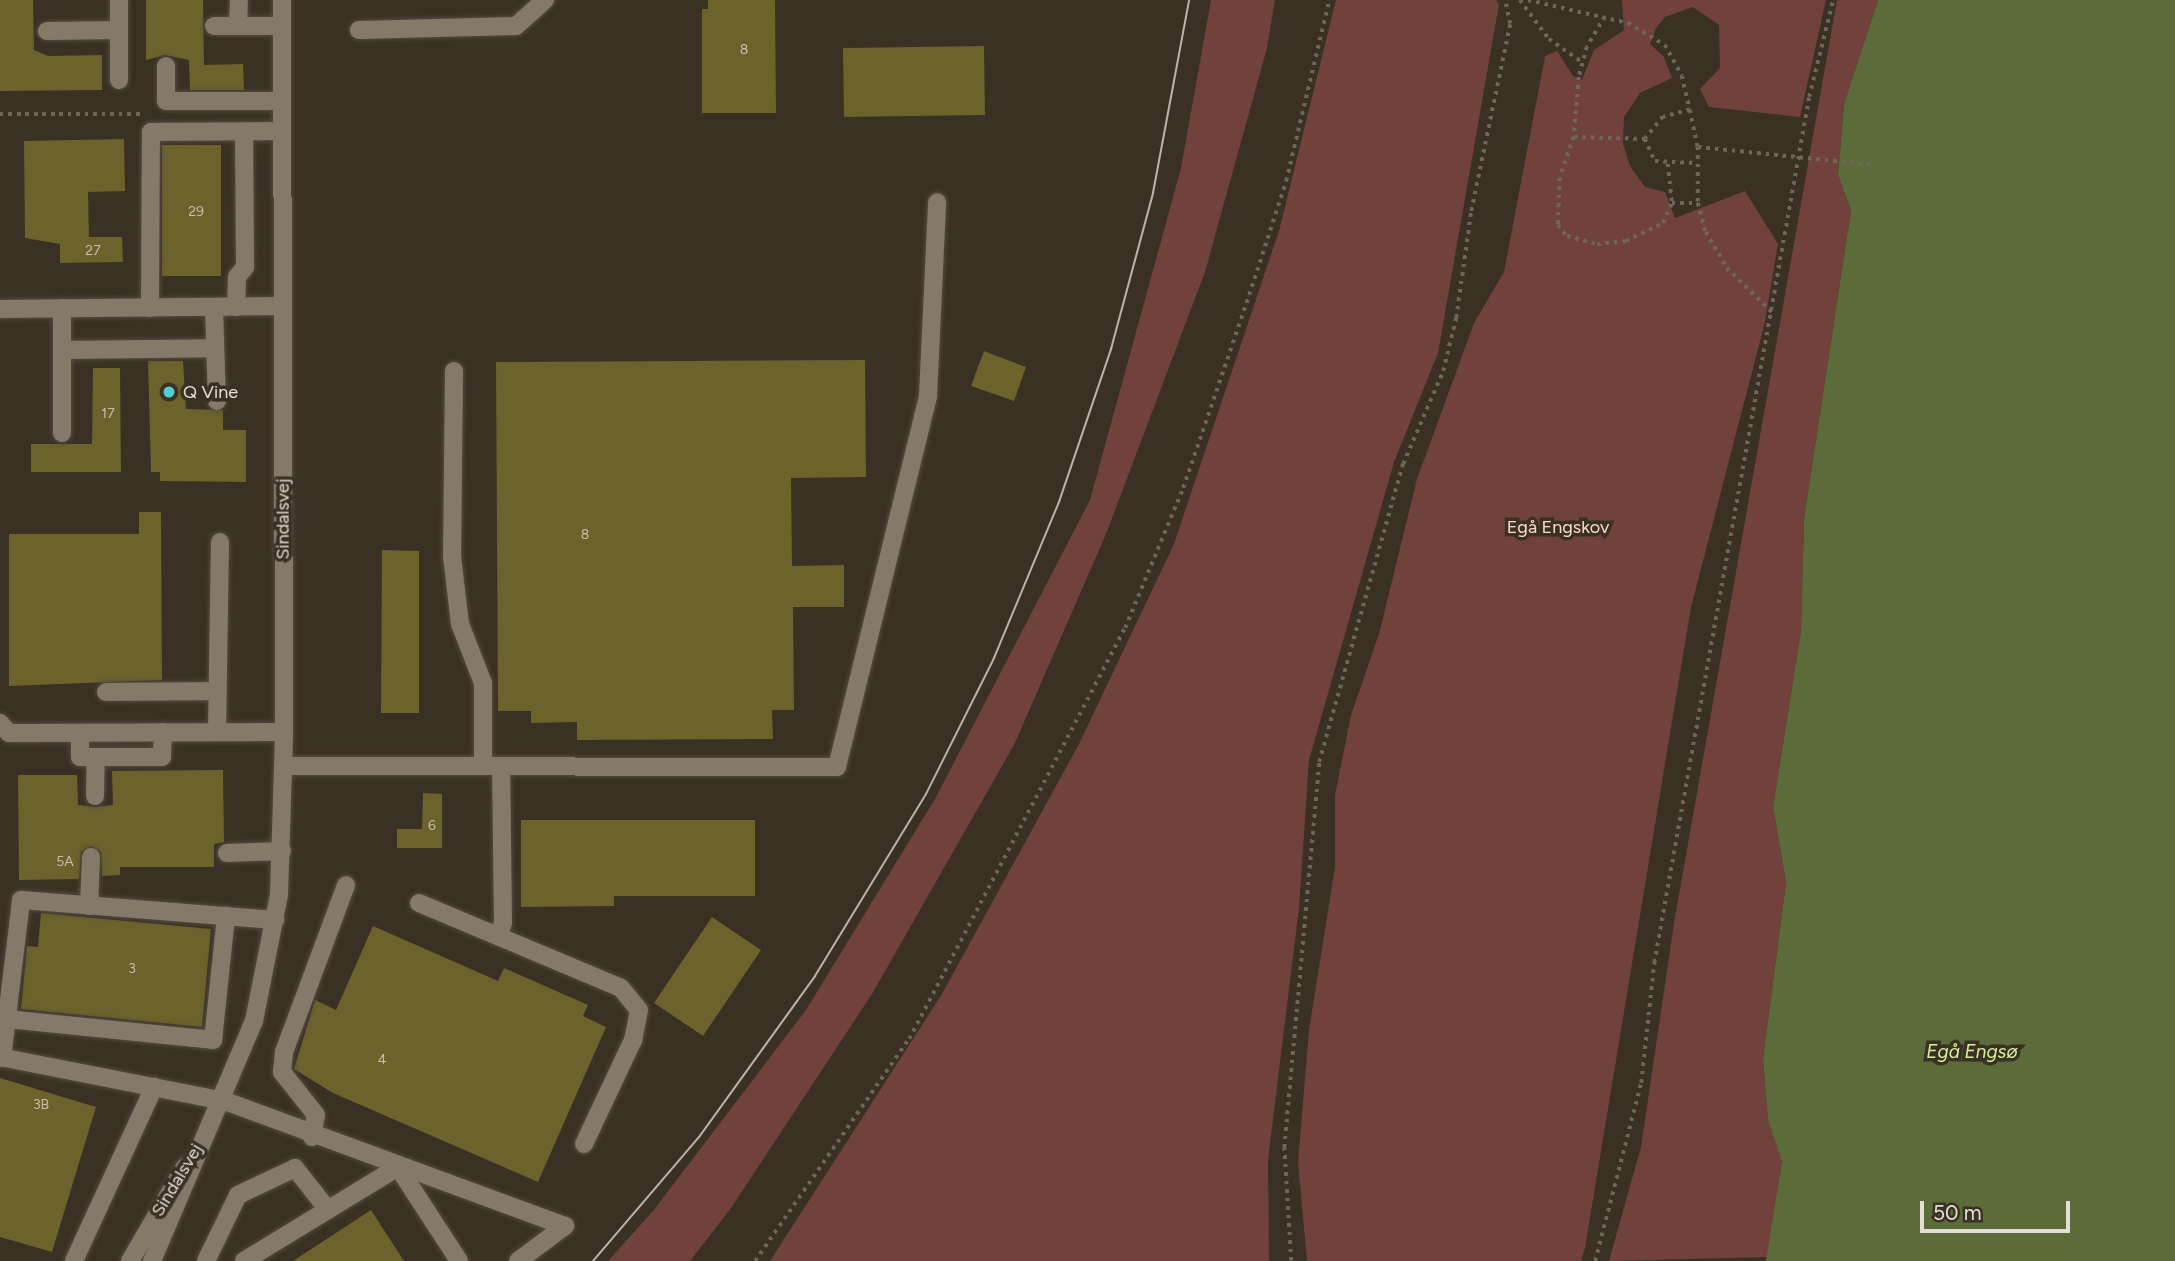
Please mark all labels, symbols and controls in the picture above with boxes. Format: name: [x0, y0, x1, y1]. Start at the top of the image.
house number: 8: [740, 42, 748, 58]
house number: 29: [188, 204, 204, 220]
house number: 27: [85, 243, 101, 259]
place label: Q Vine: [183, 381, 238, 403]
marker: Q Vine: [161, 384, 177, 400]
house number: 17: [101, 406, 115, 422]
street label: Sindalsvej: [272, 478, 294, 560]
park label: Egå Engskov: [1507, 516, 1609, 538]
house number: 8: [581, 527, 589, 543]
house number: 6: [428, 818, 436, 834]
house number: 5A: [56, 854, 74, 870]
house number: 3: [128, 961, 136, 977]
water label: Egå Engsø: [1926, 1041, 2018, 1063]
house number: 4: [378, 1052, 386, 1068]
house number: 3B: [33, 1097, 49, 1113]
street label: Sindalsvej: [147, 1140, 207, 1220]
scale bar: [1923, 1188, 2074, 1232]
text: 50 m: [1933, 1200, 1982, 1225]

